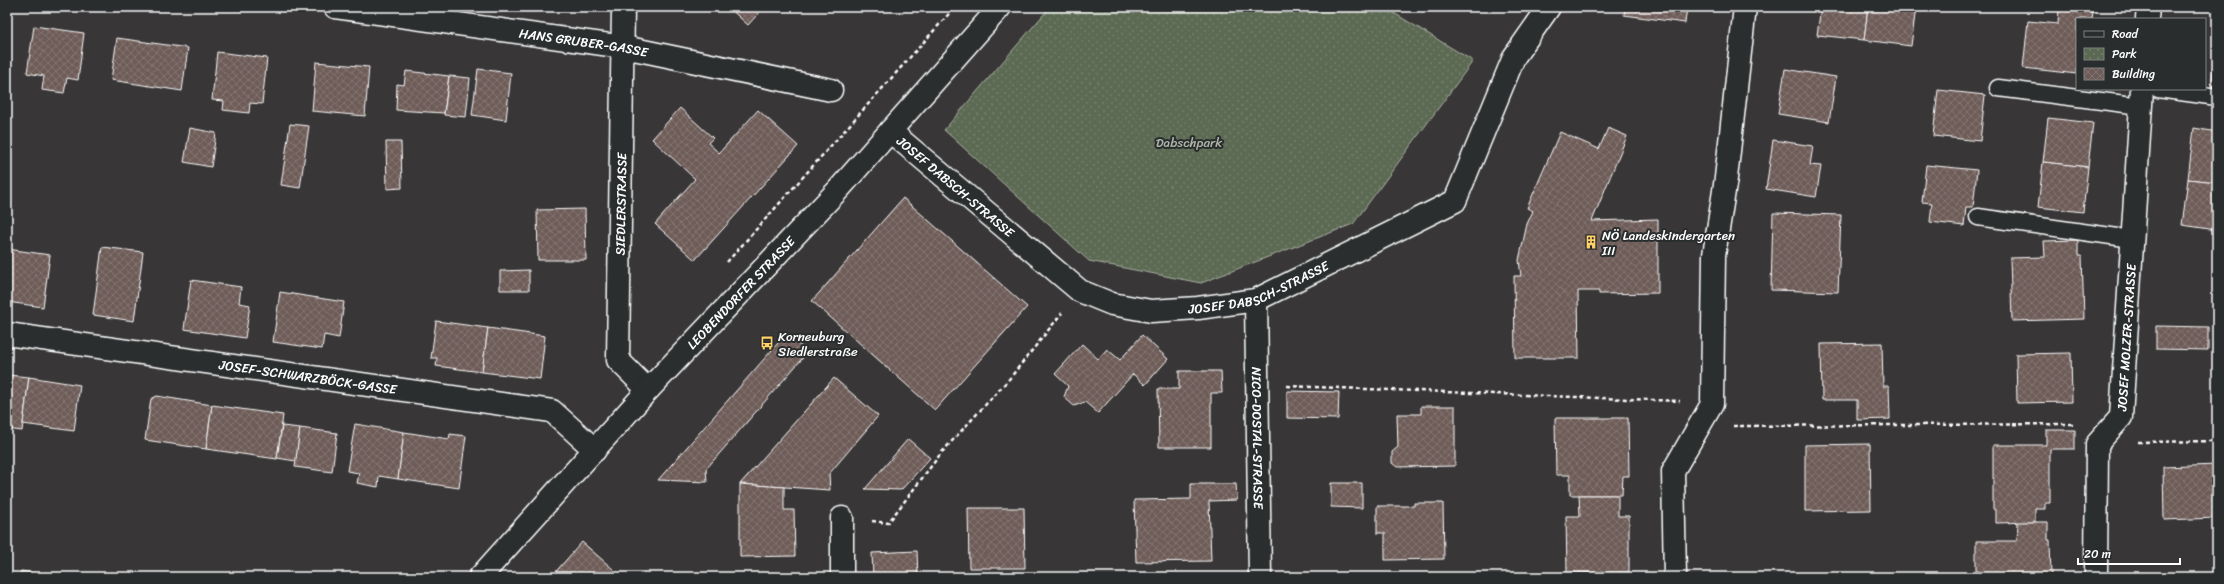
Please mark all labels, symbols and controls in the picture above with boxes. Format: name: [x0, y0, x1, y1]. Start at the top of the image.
legend: [2076, 18, 2206, 90]
street label: HANS GRUBER-GASSE: [518, 21, 651, 63]
text: Road: [2112, 23, 2139, 45]
text: Park: [2112, 43, 2137, 65]
text: Building: [2112, 63, 2155, 85]
street label: JOSEF DABSCH-STRASSE: [891, 129, 1021, 243]
park label: Dabschpark: [1156, 131, 1222, 154]
street label: SIEDLERSTRASSE: [609, 152, 633, 256]
place label: NÖ Landeskindergarten III: [1601, 224, 1735, 262]
street label: LEOBENDORFER STRASSE: [681, 230, 801, 354]
building icon: NÖ Landeskindergarten III: [1583, 234, 1599, 250]
street label: JOSEF DABSCH-STRASSE: [1186, 254, 1333, 320]
street label: JOSEF MOLZER-STRASSE: [2110, 262, 2142, 413]
place label: Korneuburg Siedlerstraße: [778, 325, 858, 363]
bus stop icon: Korneuburg Siedlerstraße: [759, 335, 775, 351]
street label: JOSEF-SCHWARZBÖCK-GASSE: [217, 352, 399, 401]
street label: NICO-DOSTAL-STRASSE: [1245, 367, 1271, 510]
scale bar: [2078, 540, 2180, 566]
text: 20 m: [2084, 543, 2111, 565]

